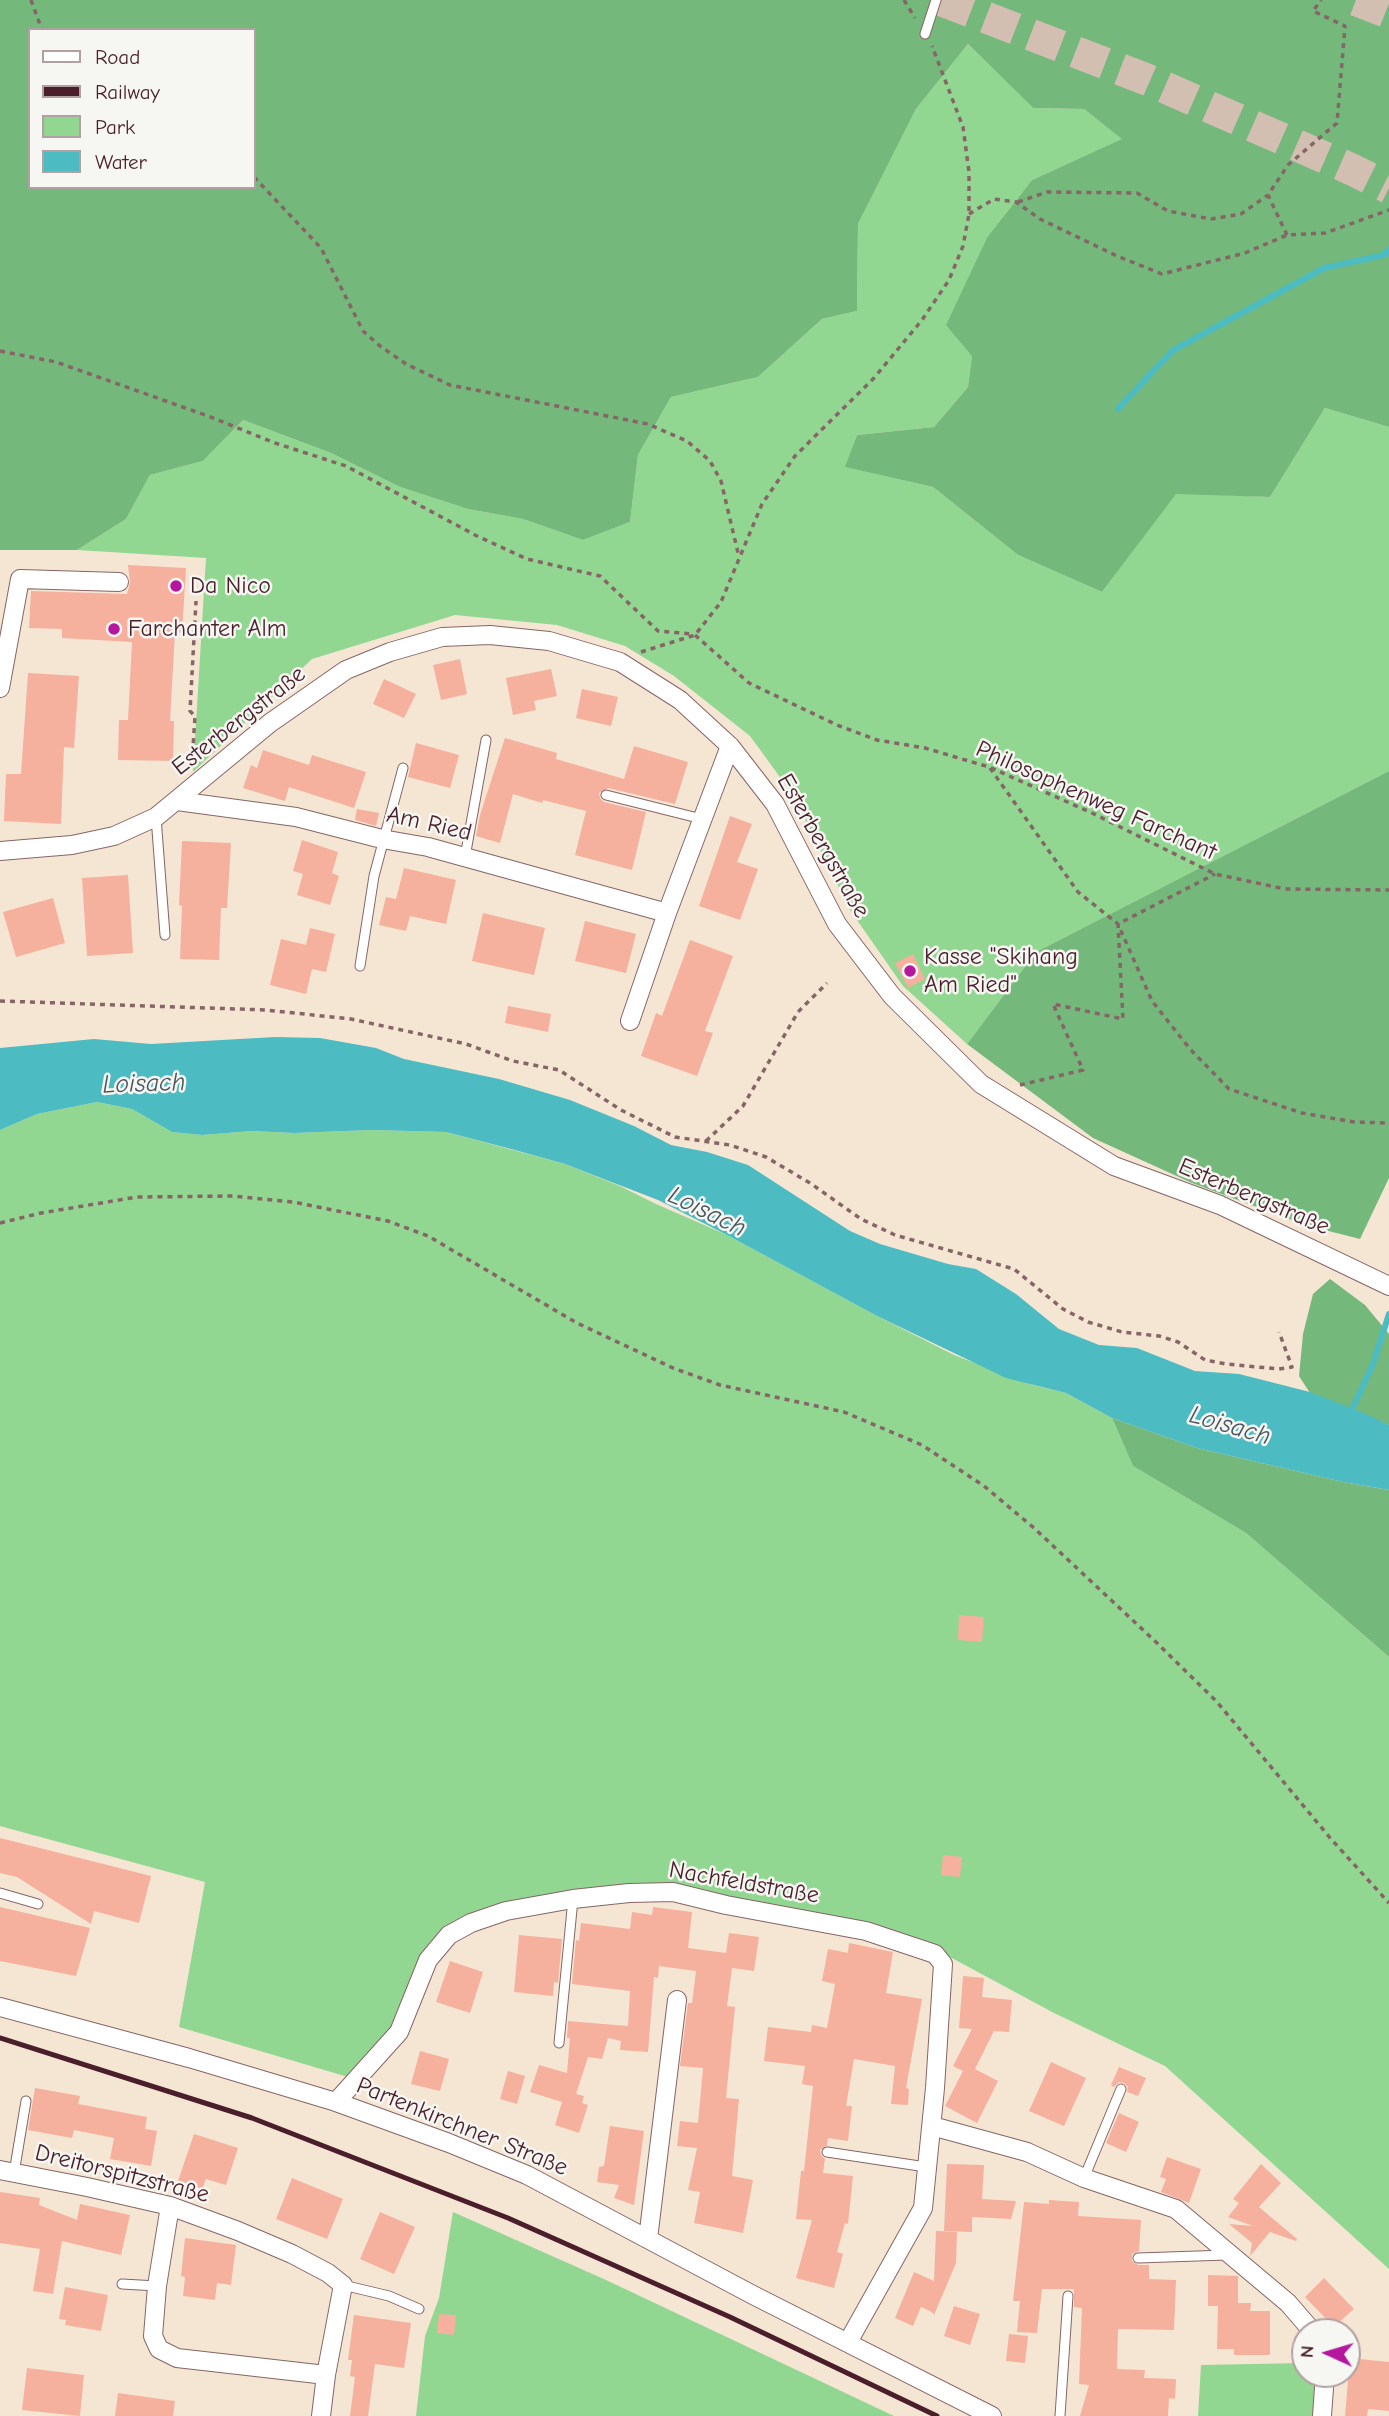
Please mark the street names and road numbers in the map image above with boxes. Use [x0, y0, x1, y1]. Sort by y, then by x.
street label: Esterbergstraße [166, 660, 312, 782]
street label: Philosophenweg Farchant [971, 735, 1221, 867]
street label: Esterbergstraße [770, 769, 876, 923]
street label: Am Ried [384, 800, 474, 848]
street label: Esterbergstraße [1174, 1152, 1334, 1242]
street label: Nachfeldstraße [667, 1856, 821, 1910]
street label: Partenkirchner Straße [352, 2071, 572, 2183]
street label: Dreitorspitzstraße [32, 2138, 212, 2210]

